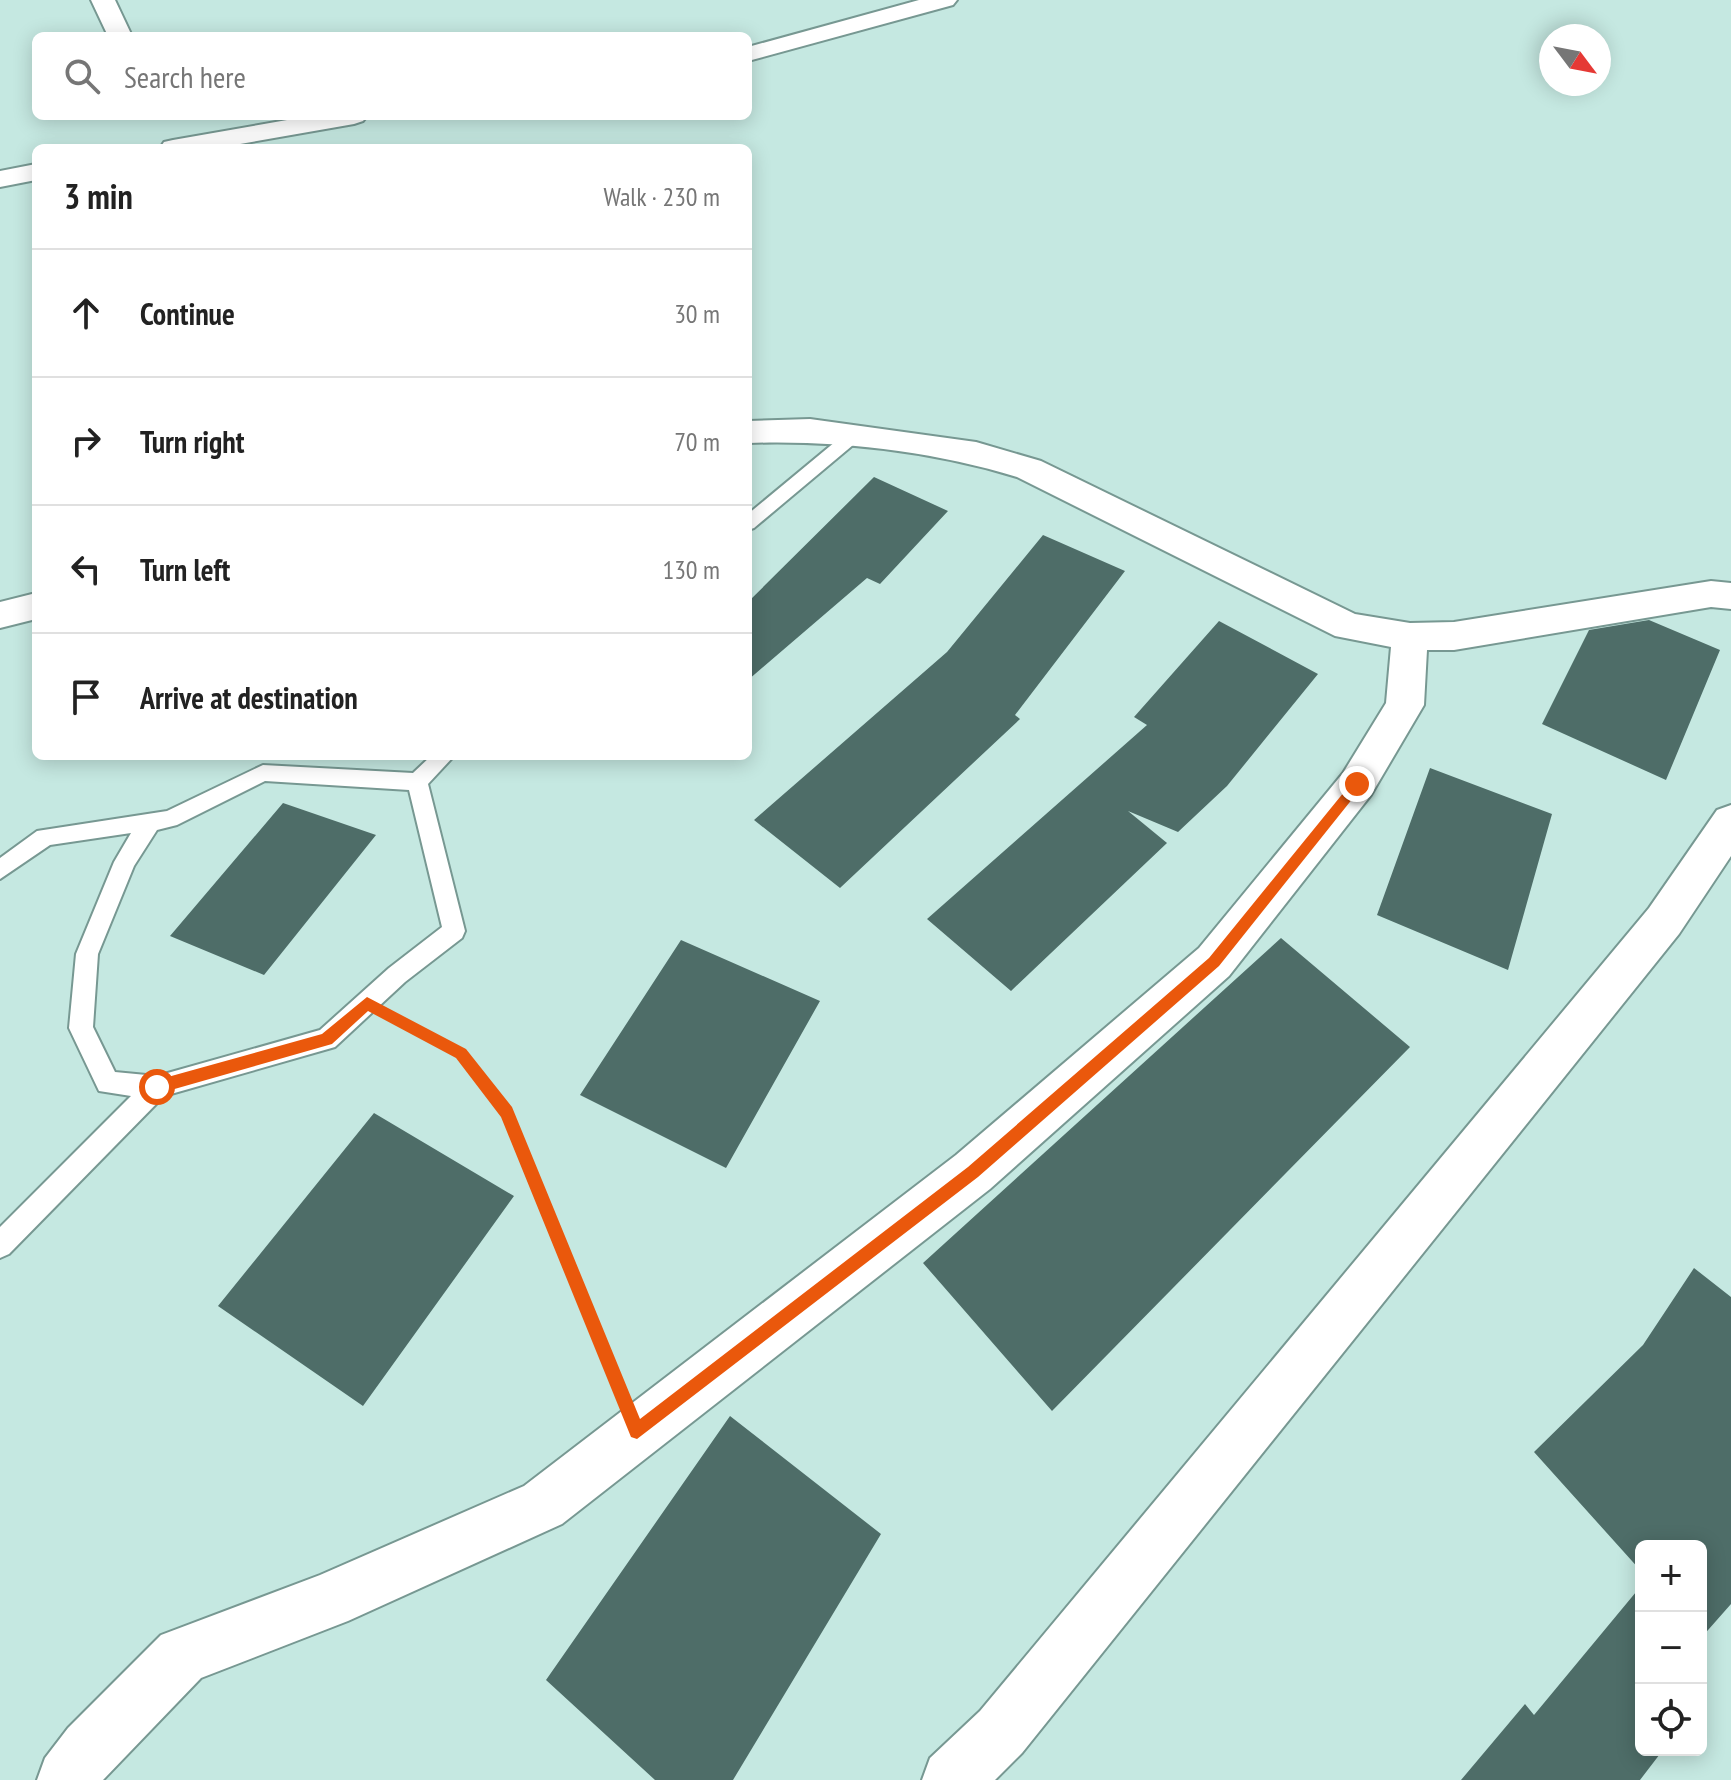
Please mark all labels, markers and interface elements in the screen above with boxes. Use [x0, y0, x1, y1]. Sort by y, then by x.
north arrow [1539, 24, 1611, 96]
search box [32, 32, 752, 120]
icon: search [60, 54, 104, 98]
text: Search here [124, 57, 246, 96]
text: 3 min [64, 174, 133, 218]
text: Walk · 230 m [603, 180, 720, 213]
icon: ahead [64, 291, 108, 335]
text: Continue [140, 294, 235, 333]
text: 30 m [674, 297, 720, 330]
icon: right [64, 419, 108, 463]
text: Turn right [140, 422, 244, 461]
text: 70 m [674, 425, 720, 458]
icon: left [64, 547, 108, 591]
text: Turn left [140, 550, 230, 589]
text: 130 m [662, 553, 720, 586]
icon: arrive [64, 675, 108, 719]
text: Arrive at destination [140, 678, 358, 717]
route end [1339, 766, 1375, 802]
route start [139, 1069, 175, 1105]
map controls [1635, 1540, 1707, 1756]
button: + [1635, 1540, 1707, 1612]
button: − [1635, 1612, 1707, 1684]
button: locate [1635, 1684, 1707, 1756]

